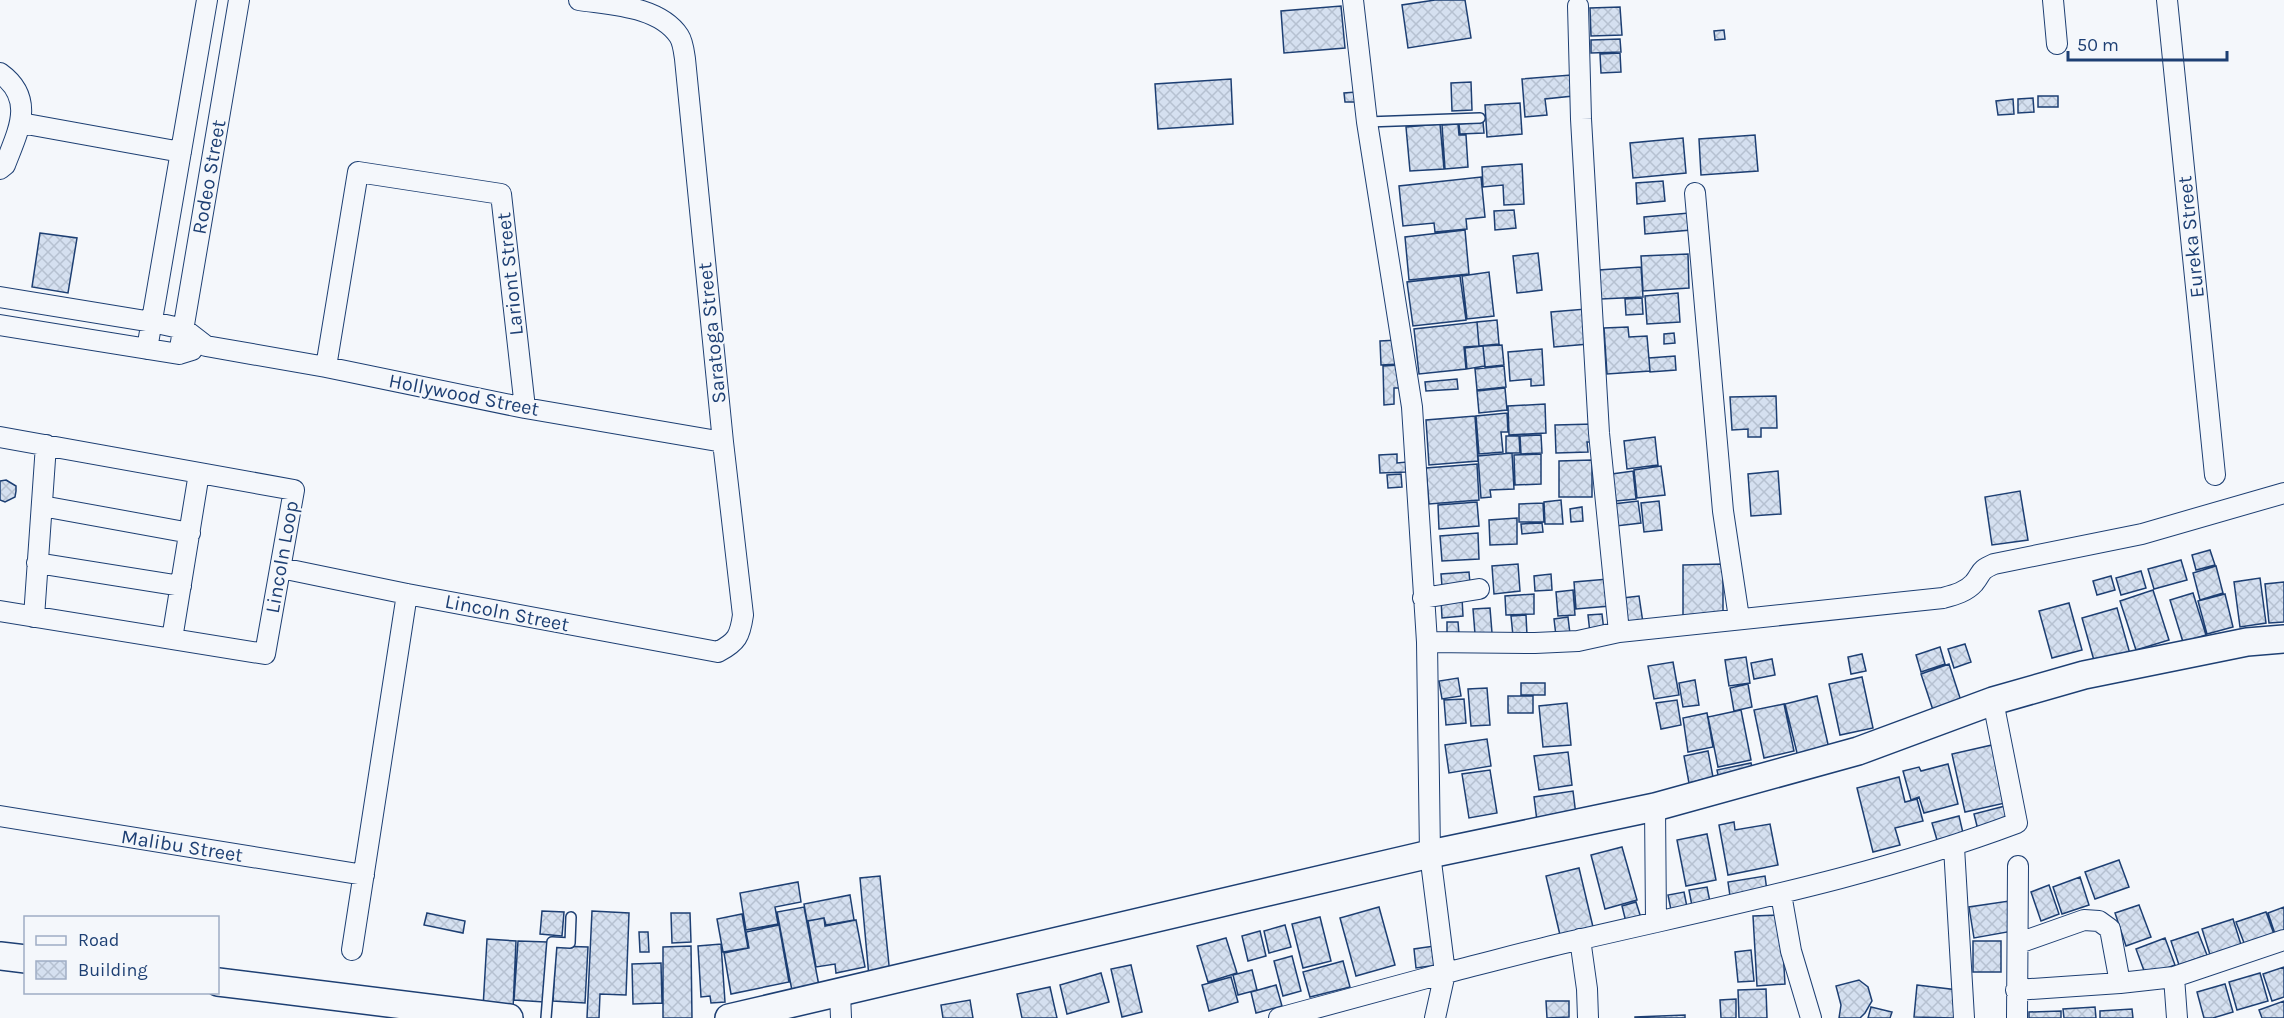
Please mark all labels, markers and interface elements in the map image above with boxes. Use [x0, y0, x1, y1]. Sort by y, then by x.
scale bar [2068, 24, 2227, 62]
text: 50 m [2077, 34, 2119, 56]
street label: Rodeo Street [188, 117, 230, 236]
street label: Eureka Street [2173, 174, 2209, 299]
street label: Lariont Street [492, 211, 528, 337]
street label: Saratoga Street [693, 261, 731, 405]
street label: Hollywood Street [387, 369, 542, 421]
street label: Lincoln Loop [261, 499, 303, 615]
street label: Lincoln Street [443, 590, 571, 636]
street label: Malibu Street [119, 825, 245, 867]
legend [24, 916, 219, 994]
text: Road [78, 929, 119, 951]
text: Building [78, 959, 148, 981]

